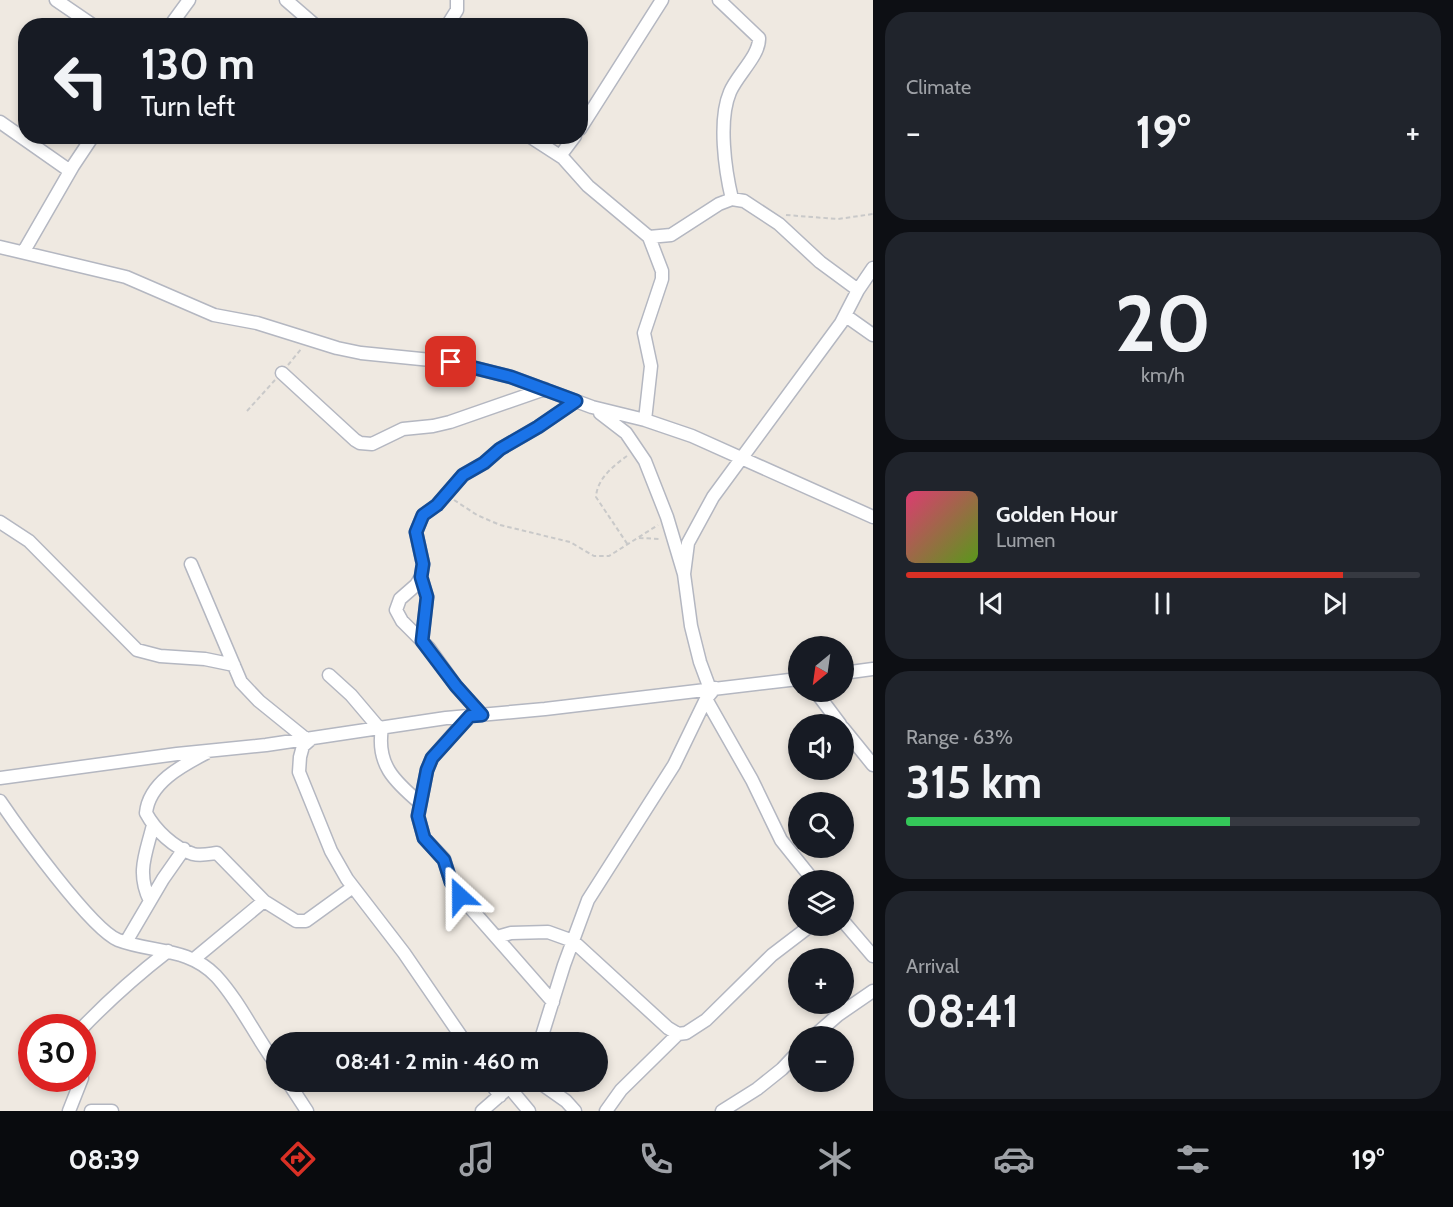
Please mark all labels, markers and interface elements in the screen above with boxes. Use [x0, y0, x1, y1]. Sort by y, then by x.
text: 130 m [141, 38, 255, 90]
icon: left [42, 42, 120, 120]
text: Climate [906, 75, 971, 99]
text: Turn left [141, 90, 235, 123]
text: 19° [1136, 105, 1190, 159]
text: − [906, 112, 921, 152]
text: + [1405, 112, 1420, 152]
text: 20 [1115, 276, 1211, 371]
pin [425, 336, 476, 387]
icon: arrive [434, 345, 467, 378]
text: km/h [1141, 363, 1185, 387]
text: Golden Hour [996, 501, 1117, 528]
text: Lumen [996, 528, 1055, 552]
icon: previous [975, 587, 1008, 620]
icon: pause [1146, 587, 1179, 620]
icon: next [1318, 587, 1351, 620]
north arrow [788, 636, 854, 702]
map controls [788, 636, 854, 1092]
button: sound [788, 714, 854, 780]
text: Range · 63% [906, 725, 1013, 749]
text: 315 km [906, 755, 1042, 809]
button: search [788, 792, 854, 858]
position arrow [428, 864, 492, 928]
button: layers [788, 870, 854, 936]
button: + [788, 948, 854, 1014]
text: Arrival [906, 954, 959, 978]
text: 08:41 [906, 984, 1019, 1038]
speed limit sign: 30 [18, 1014, 96, 1092]
button: − [788, 1026, 854, 1092]
text: 08:41 · 2 min · 460 m [335, 1048, 539, 1075]
icon: directions [277, 1138, 319, 1180]
icon: music [456, 1138, 498, 1180]
icon: phone [635, 1138, 677, 1180]
icon: climate [814, 1138, 856, 1180]
icon: car [993, 1138, 1035, 1180]
icon: filters [1172, 1138, 1214, 1180]
text: 08:39 [69, 1143, 140, 1176]
text: 19° [1351, 1143, 1384, 1176]

